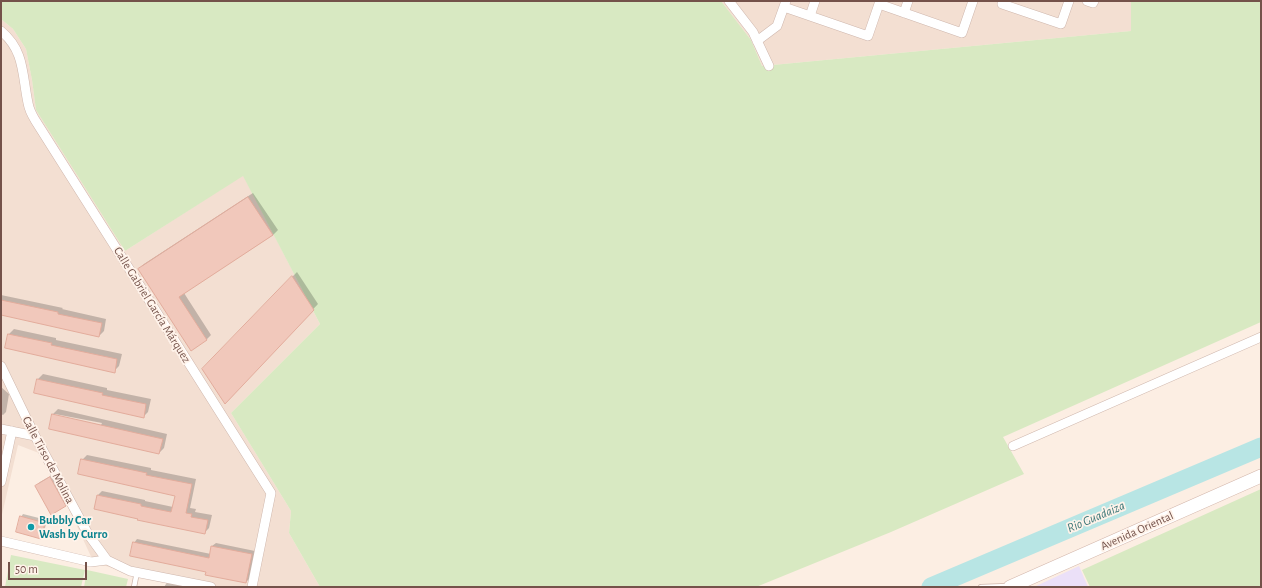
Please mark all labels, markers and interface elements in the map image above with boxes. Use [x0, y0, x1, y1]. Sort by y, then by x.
street label: Calle Gabriel García Márquez [110, 244, 194, 366]
street label: Calle Tirso de Molina [19, 414, 77, 506]
water label: Rio Guadaiza [1065, 498, 1127, 536]
street label: Avenida Oriental [1098, 508, 1176, 554]
place label: Bubbly Car Wash by Curro [39, 513, 108, 541]
marker: Bubbly Car Wash by Curro [26, 522, 36, 532]
scale bar [10, 554, 89, 580]
text: 50 m [15, 563, 38, 575]

